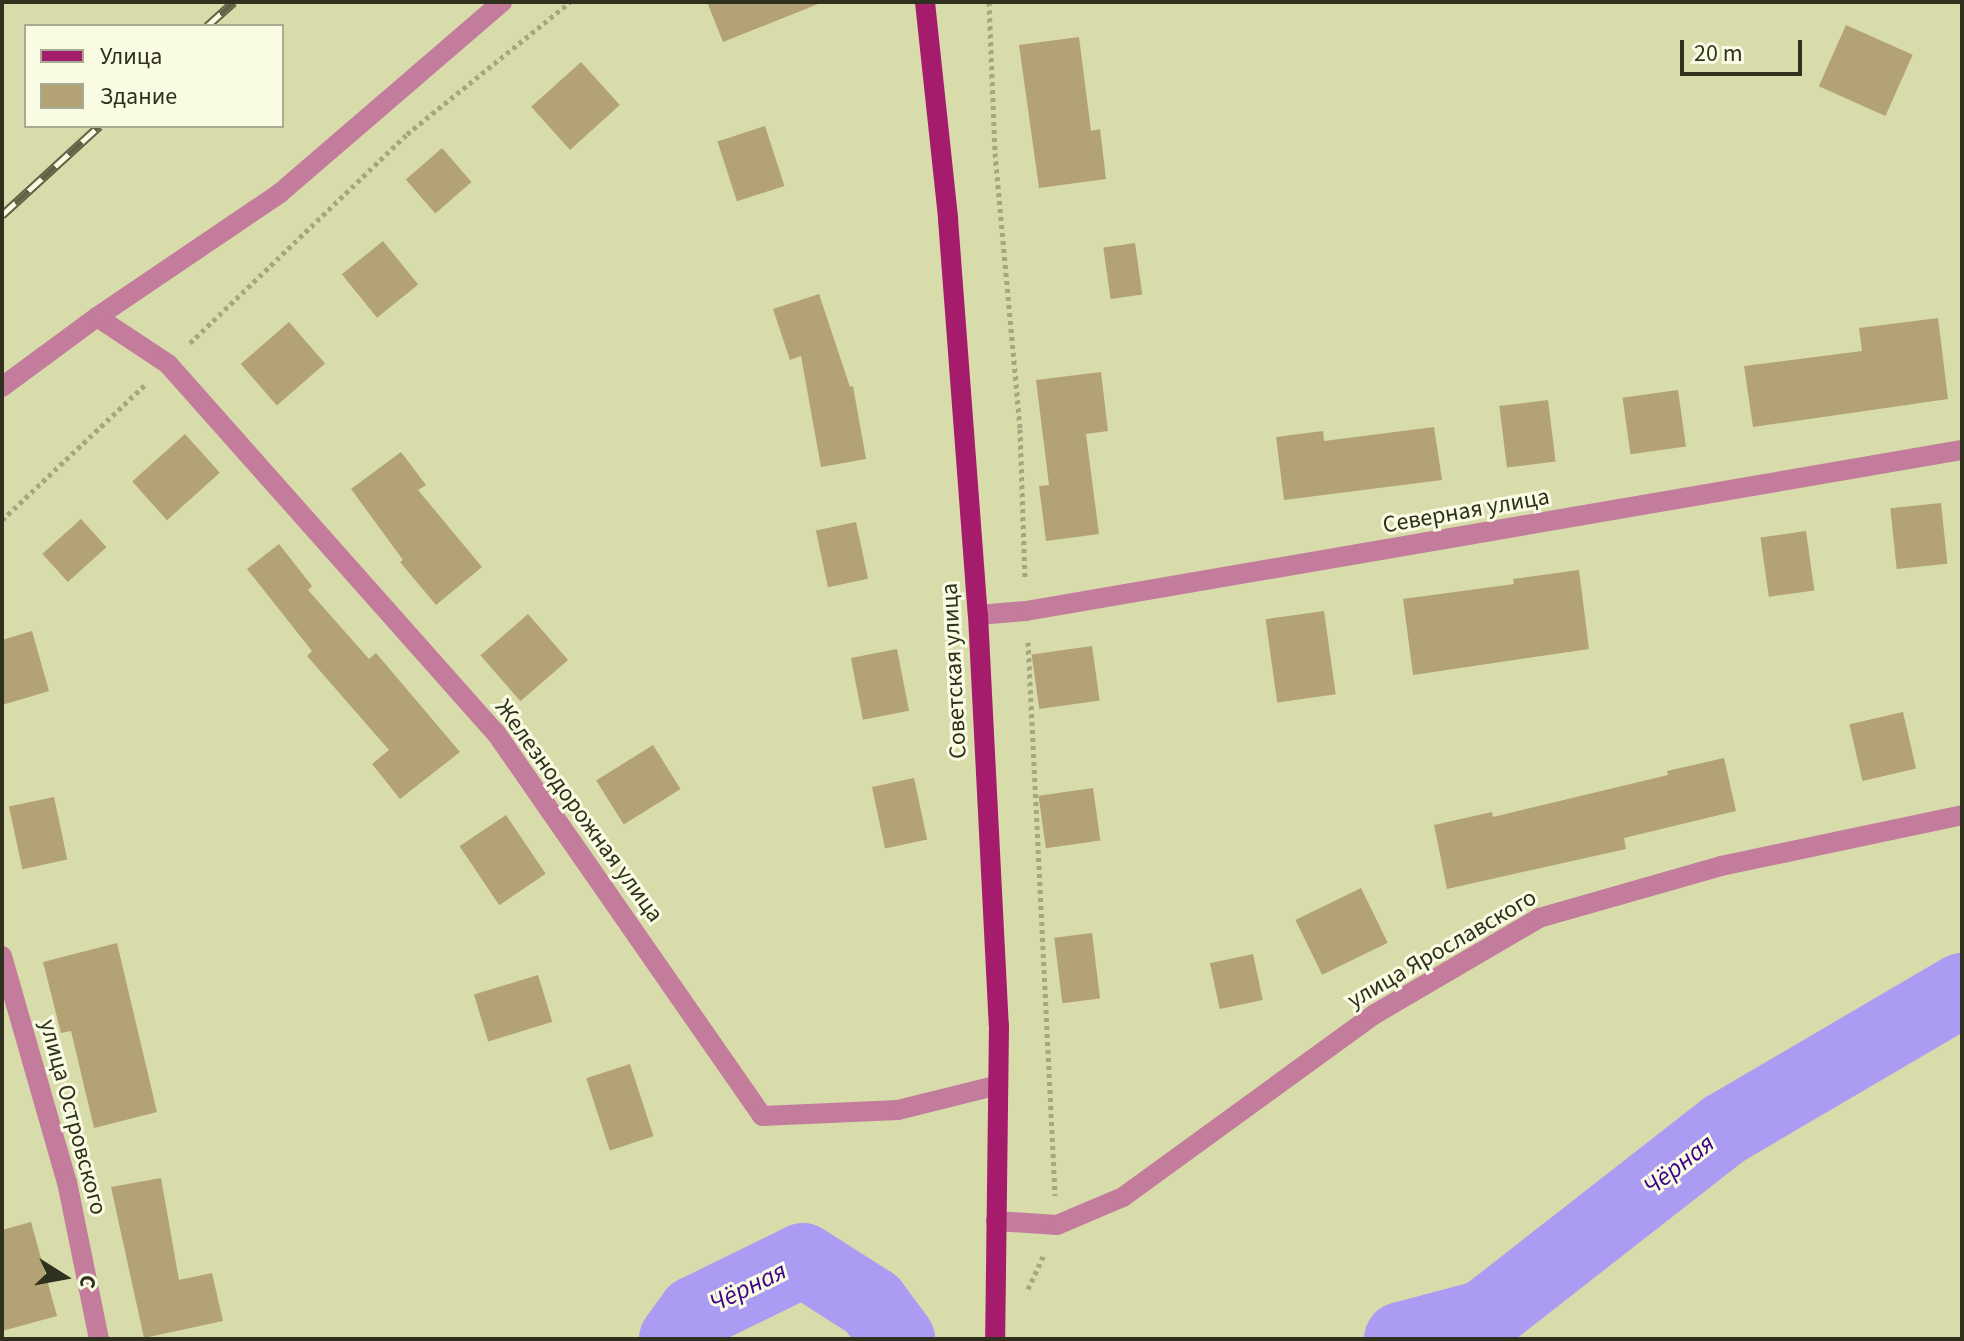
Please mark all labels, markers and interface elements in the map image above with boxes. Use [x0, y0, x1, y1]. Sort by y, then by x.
legend [24, 24, 284, 128]
scale bar [1684, 24, 1806, 74]
text: 20 m [1694, 36, 1743, 71]
text: Улица [100, 39, 162, 74]
text: Здание [100, 79, 177, 114]
street label: Северная улица [1380, 482, 1552, 540]
street label: Советская улица [935, 582, 973, 760]
street label: Железнодорожная улица [489, 694, 669, 928]
street label: улица Ярославского [1342, 883, 1542, 1015]
street label: улица Островского [33, 1016, 113, 1218]
water label: Чёрная [1637, 1128, 1721, 1202]
north arrow [24, 1237, 104, 1317]
water label: Чёрная [704, 1255, 792, 1319]
text: С [71, 1272, 104, 1291]

